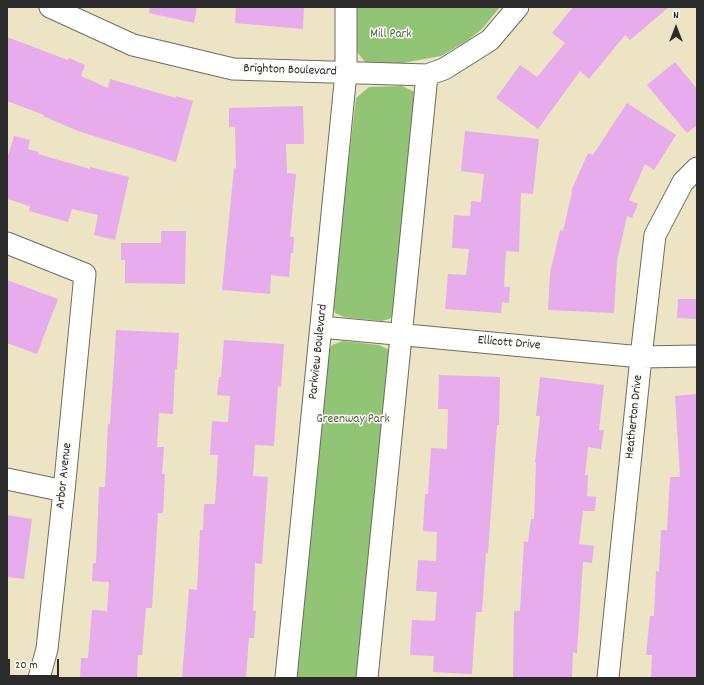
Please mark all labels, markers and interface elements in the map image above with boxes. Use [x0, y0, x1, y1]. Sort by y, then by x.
north arrow [656, 8, 696, 48]
text: N [673, 8, 679, 24]
park label: Mill Park [370, 27, 412, 43]
street label: Brighton Boulevard [243, 62, 337, 80]
street label: Parkview Boulevard [306, 304, 332, 400]
street label: Ellicott Drive [477, 333, 541, 355]
street label: Heatherton Drive [623, 374, 647, 460]
park label: Greenway Park [316, 412, 390, 428]
street label: Arbor Avenue [54, 442, 76, 510]
scale bar [10, 651, 61, 677]
text: 20 m [15, 657, 38, 674]

